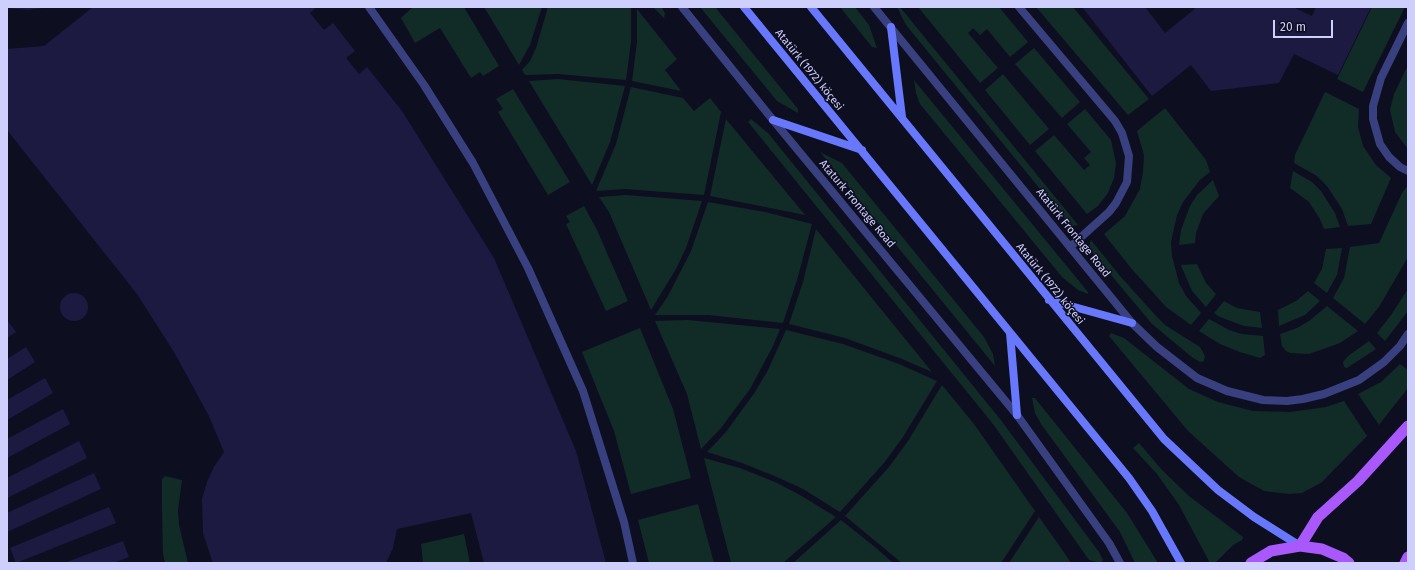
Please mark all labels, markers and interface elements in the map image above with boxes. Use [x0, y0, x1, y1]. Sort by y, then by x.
scale bar [1275, 12, 1335, 38]
text: 20 m [1280, 20, 1306, 34]
street label: Atatürk (1972) köçesi [772, 27, 846, 113]
street label: Ataturk Frontage Road [816, 157, 898, 251]
street label: Atatürk Frontage Road [1033, 186, 1113, 280]
street label: Atatürk (1972) köçesi [1013, 241, 1087, 327]

